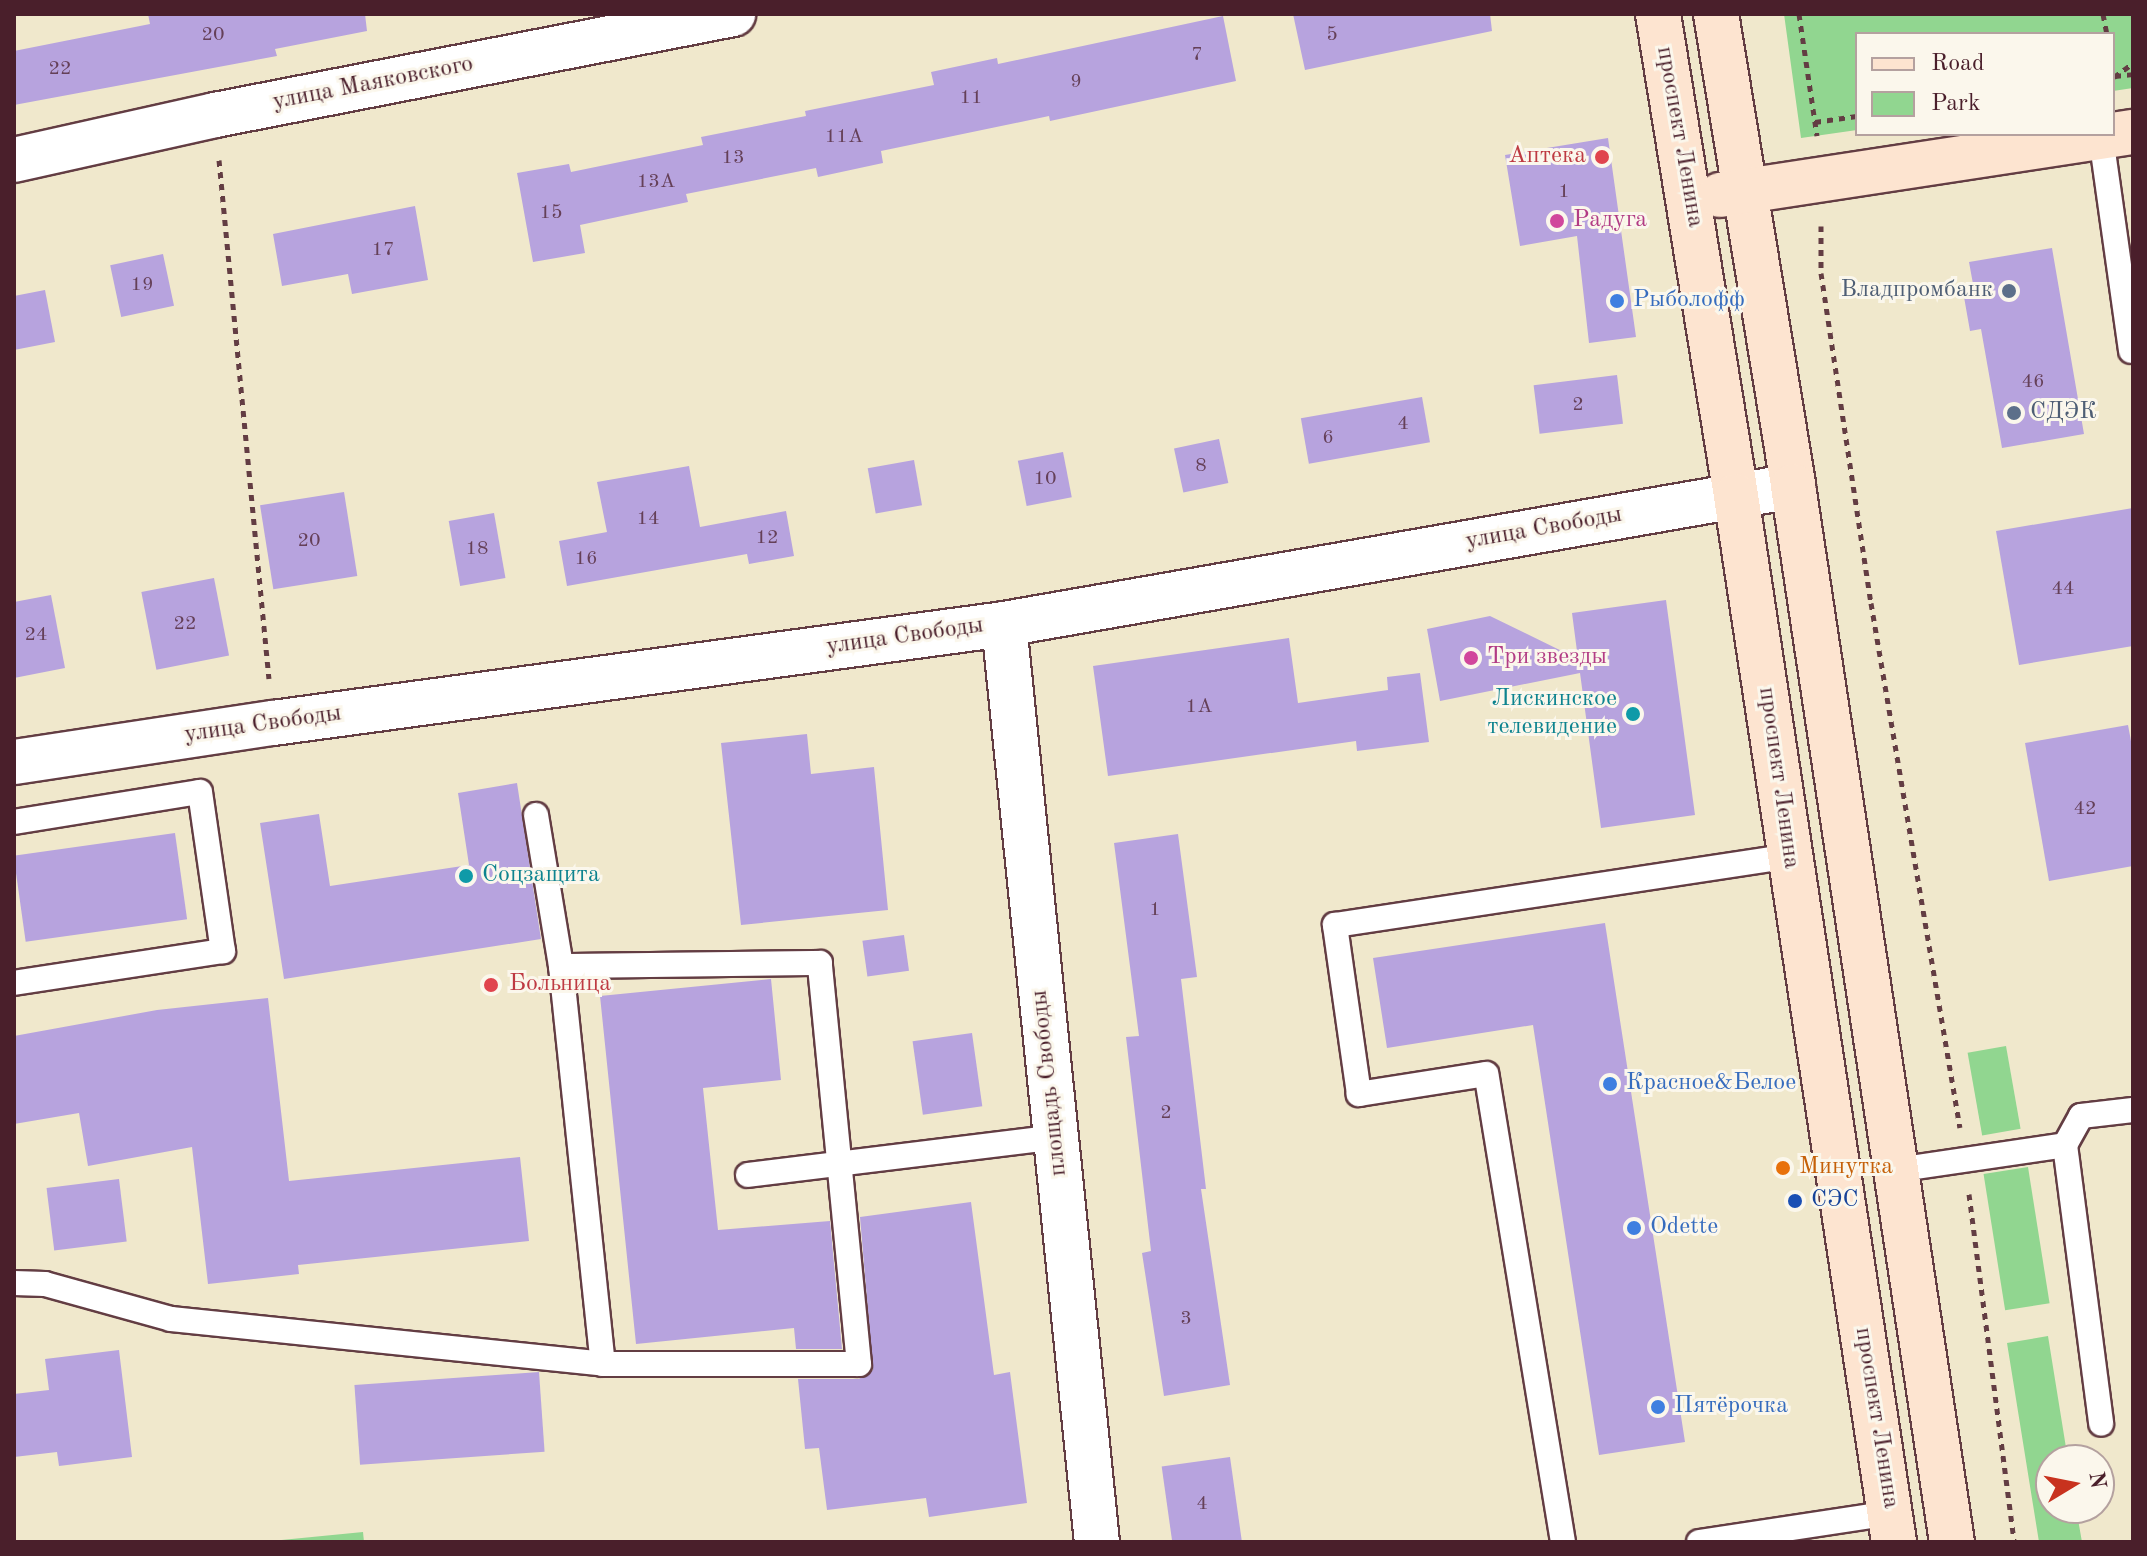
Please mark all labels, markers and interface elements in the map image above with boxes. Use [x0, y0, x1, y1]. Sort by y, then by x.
house number: 20 [201, 23, 225, 47]
house number: 5 [1326, 23, 1338, 47]
legend [1855, 32, 2115, 136]
house number: 7 [1191, 43, 1203, 67]
street label: проспект Ленина [1649, 44, 1709, 230]
street label: улица Маяковского [270, 50, 476, 118]
text: Road [1931, 52, 1984, 76]
house number: 22 [48, 57, 72, 81]
house number: 9 [1070, 70, 1082, 94]
house number: 11 [959, 86, 983, 110]
text: Park [1931, 92, 1980, 116]
house number: 11А [825, 125, 863, 149]
place label: Аптека [1508, 143, 1586, 171]
house number: 13 [721, 146, 745, 170]
marker: Аптека [1593, 148, 1611, 166]
house number: 13А [637, 170, 675, 194]
house number: 1 [1558, 180, 1570, 204]
house number: 15 [539, 201, 563, 225]
place label: Радуга [1573, 207, 1647, 235]
marker: Радуга [1548, 212, 1566, 230]
house number: 17 [371, 238, 395, 262]
house number: 19 [130, 273, 154, 297]
place label: Владпромбанк [1840, 277, 1993, 305]
marker: Владпромбанк [2000, 282, 2018, 300]
place label: Рыболофф [1633, 287, 1745, 315]
marker: Рыболофф [1608, 292, 1626, 310]
house number: 46 [2021, 370, 2045, 394]
house number: 2 [1572, 393, 1584, 417]
place label: СДЭК [2030, 399, 2097, 427]
marker: СДЭК [2005, 404, 2023, 422]
house number: 4 [1397, 412, 1409, 436]
house number: 6 [1322, 426, 1334, 450]
house number: 8 [1195, 454, 1207, 478]
house number: 10 [1033, 467, 1057, 491]
street label: улица Свободы [1464, 501, 1624, 557]
house number: 14 [636, 507, 660, 531]
house number: 12 [755, 526, 779, 550]
house number: 20 [297, 529, 321, 553]
house number: 18 [465, 537, 489, 561]
house number: 16 [574, 547, 598, 571]
house number: 44 [2051, 577, 2075, 601]
house number: 22 [173, 612, 197, 636]
street label: улица Свободы [825, 612, 985, 662]
house number: 24 [24, 623, 48, 647]
place label: Три звезды [1487, 644, 1607, 672]
marker: Три звезды [1462, 649, 1480, 667]
street label: проспект Ленина [1751, 685, 1805, 871]
place label: Лискинское телевидение [1487, 686, 1617, 742]
house number: 1А [1186, 695, 1212, 719]
street label: улица Свободы [183, 700, 343, 750]
marker: Лискинское телевидение [1624, 705, 1642, 723]
house number: 42 [2073, 797, 2097, 821]
place label: Соцзащита [482, 862, 600, 890]
marker: Соцзащита [457, 867, 475, 885]
house number: 1 [1149, 898, 1161, 922]
place label: Больница [509, 971, 611, 999]
marker: Больница [480, 974, 502, 996]
street label: площадь Свободы [1026, 988, 1074, 1178]
place label: Красное&Белое [1626, 1070, 1796, 1098]
marker: Красное&Белое [1601, 1075, 1619, 1093]
house number: 2 [1160, 1101, 1172, 1125]
place label: Минутка [1799, 1154, 1893, 1182]
marker: Минутка [1774, 1159, 1792, 1177]
place label: СЭС [1811, 1187, 1859, 1215]
marker: СЭС [1786, 1192, 1804, 1210]
place label: Odette [1650, 1214, 1718, 1242]
marker: Odette [1625, 1219, 1643, 1237]
house number: 3 [1180, 1307, 1192, 1331]
street label: проспект Ленина [1847, 1325, 1905, 1511]
place label: Пятёрочка [1674, 1393, 1788, 1421]
marker: Пятёрочка [1649, 1398, 1667, 1416]
north arrow [2035, 1444, 2115, 1524]
text: N [2084, 1470, 2109, 1490]
house number: 4 [1196, 1492, 1208, 1516]

